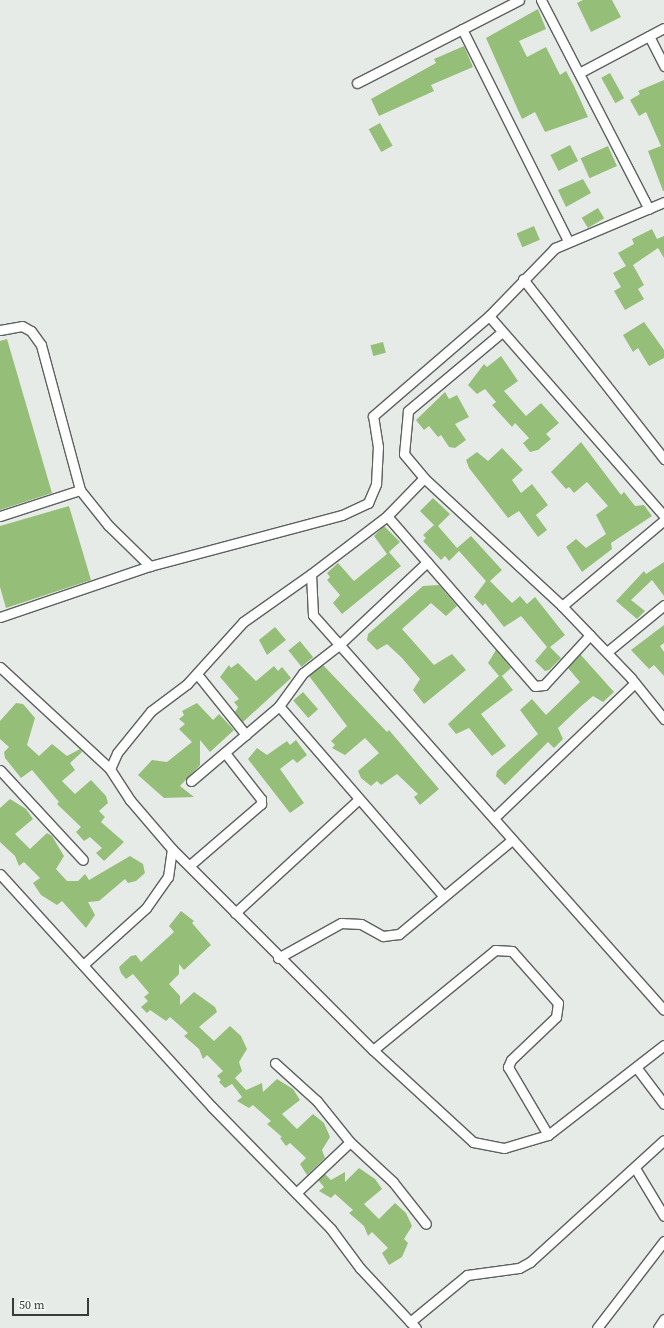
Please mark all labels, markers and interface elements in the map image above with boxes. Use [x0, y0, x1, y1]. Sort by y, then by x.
scale bar [14, 1290, 91, 1316]
text: 50 m [19, 1297, 45, 1313]

